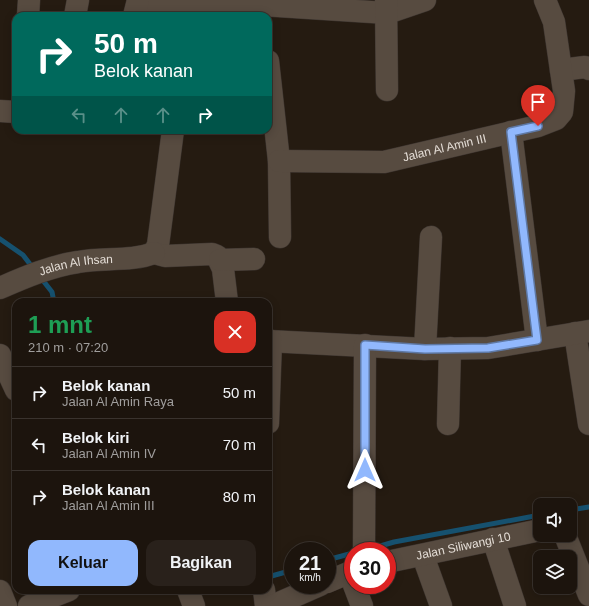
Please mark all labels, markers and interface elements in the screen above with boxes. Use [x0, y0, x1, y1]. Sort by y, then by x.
icon: right [28, 28, 80, 80]
text: 50 m [94, 28, 158, 59]
text: Belok kanan [94, 61, 193, 81]
pin [521, 85, 555, 126]
icon: arrive [527, 91, 549, 113]
icon: left [68, 104, 90, 126]
icon: ahead [110, 104, 132, 126]
icon: ahead [152, 104, 174, 126]
icon: right [194, 104, 216, 126]
street label: Jalan Al Amin III [401, 131, 488, 164]
street label: Jalan Al Ihsan [37, 252, 113, 279]
text: 1 mnt [28, 311, 92, 338]
button: close [214, 311, 256, 353]
text: 210 m · 07:20 [28, 340, 108, 355]
text: Belok kanan [62, 377, 150, 394]
icon: right [28, 382, 50, 404]
text: 50 m [223, 384, 256, 401]
text: Jalan Al Amin Raya [62, 394, 174, 409]
text: Belok kiri [62, 429, 130, 446]
icon: left [28, 434, 50, 456]
text: 70 m [223, 436, 256, 453]
text: Jalan Al Amin IV [62, 446, 156, 461]
position arrow [344, 449, 386, 491]
text: Belok kanan [62, 481, 150, 498]
icon: right [28, 486, 50, 508]
text: 80 m [223, 488, 256, 505]
text: Jalan Al Amin III [62, 498, 155, 513]
map controls [533, 498, 577, 594]
button: sound [533, 498, 577, 542]
street label: Jalan Siliwangi 10 [415, 529, 512, 563]
button: Keluar [28, 540, 138, 586]
button: Bagikan [146, 540, 256, 586]
speed limit sign: 30 [344, 542, 396, 594]
button: layers [533, 550, 577, 594]
text: 21 [299, 552, 321, 574]
text: km/h [299, 572, 321, 583]

